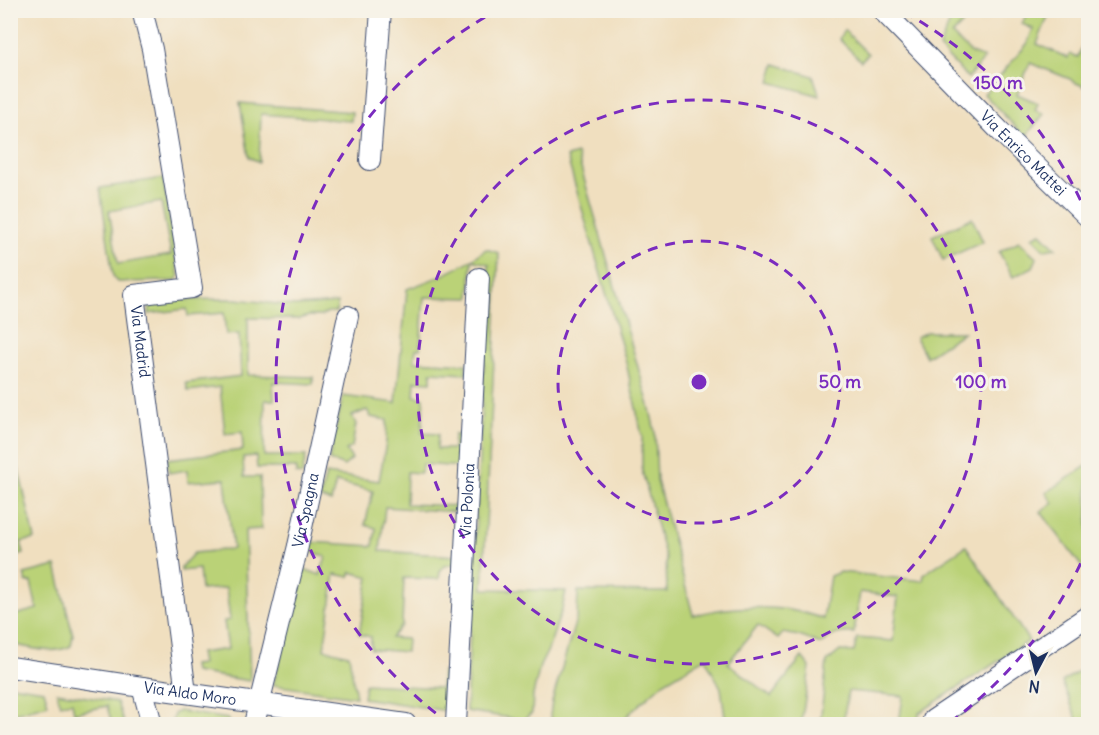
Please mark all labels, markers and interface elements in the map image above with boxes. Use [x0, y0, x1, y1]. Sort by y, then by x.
text: 150 m [973, 71, 1023, 94]
street label: Via Enrico Mattei [976, 106, 1070, 199]
street label: Via Madrid [126, 304, 155, 379]
text: 50 m [819, 370, 861, 393]
text: 100 m [956, 370, 1007, 393]
centre of rings [689, 372, 709, 392]
street label: Via Polonia [456, 462, 478, 538]
street label: Via Spagna [288, 471, 323, 549]
north arrow [1006, 642, 1066, 702]
text: N [1027, 676, 1041, 697]
street label: Via Aldo Moro [142, 677, 238, 709]

